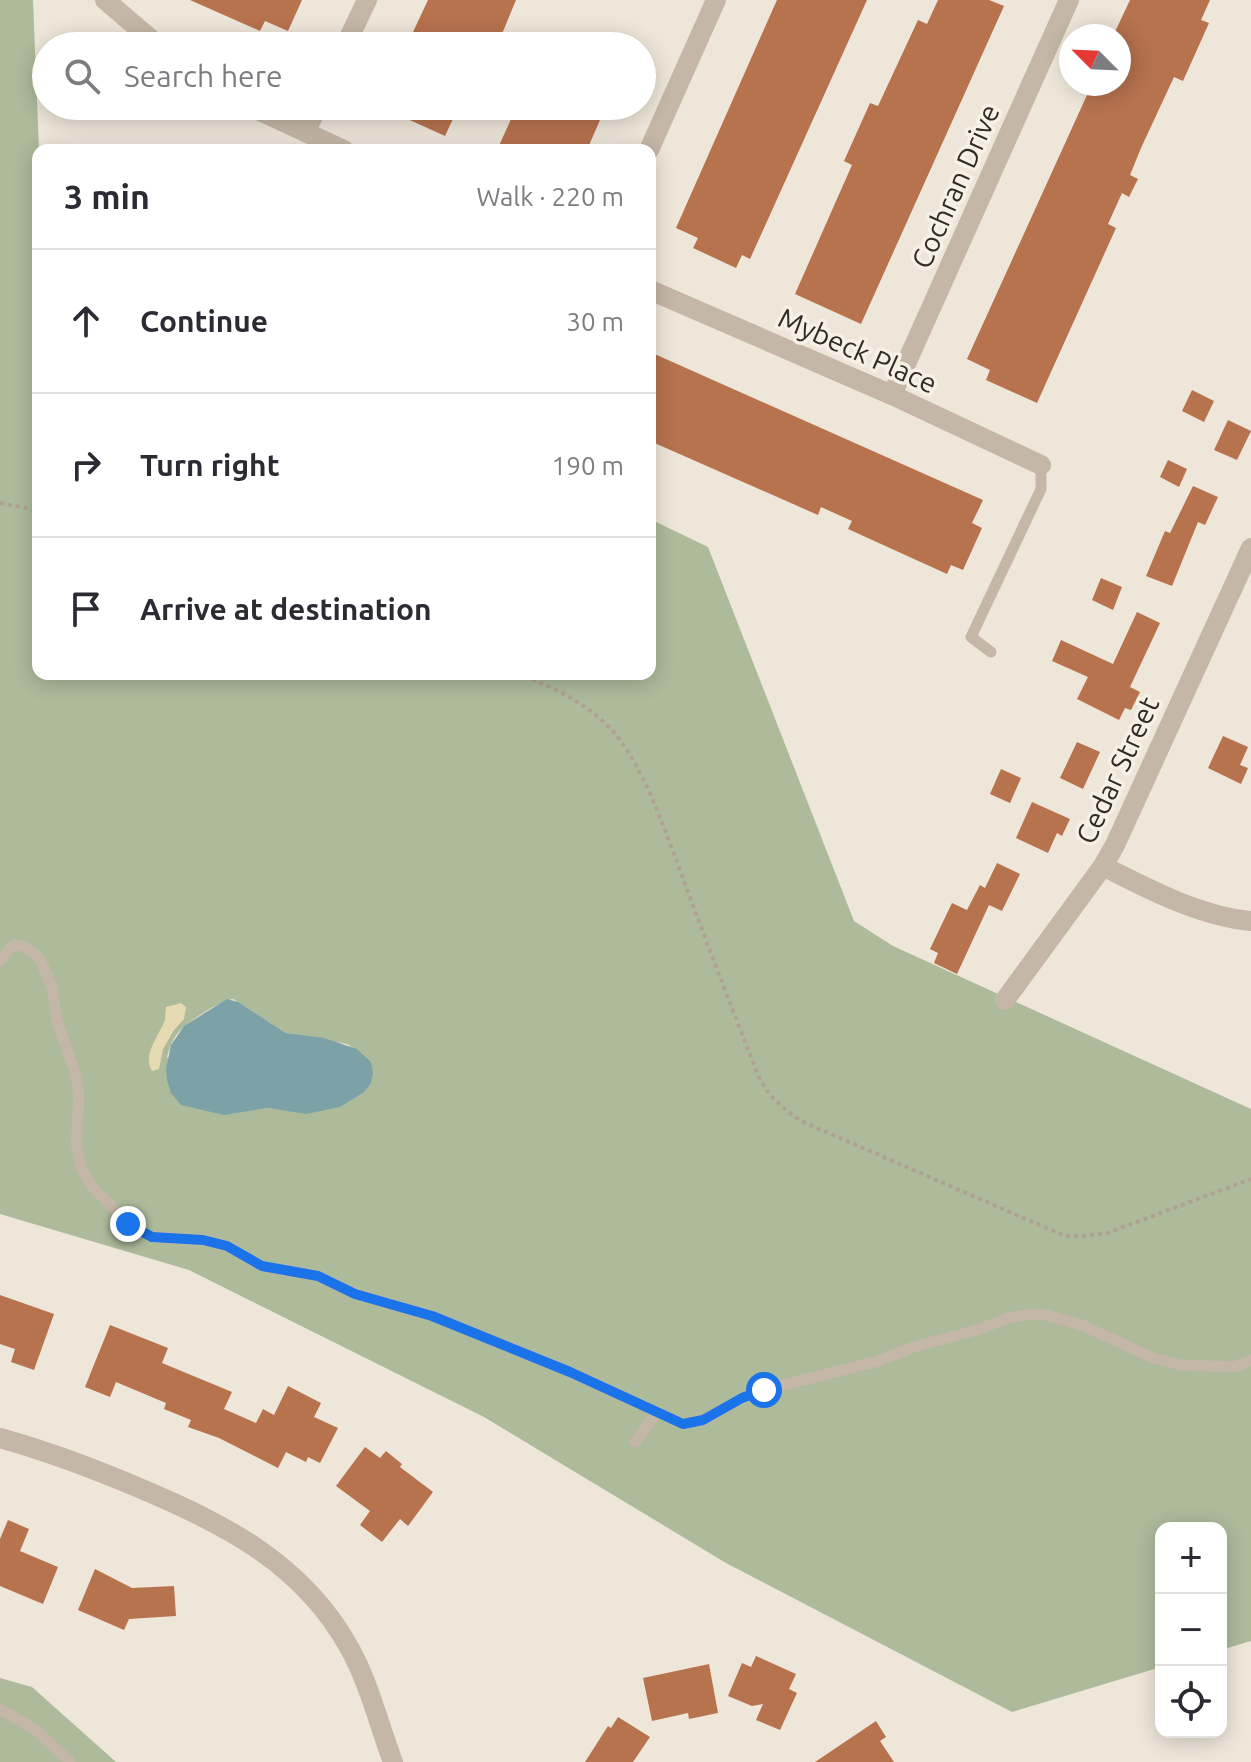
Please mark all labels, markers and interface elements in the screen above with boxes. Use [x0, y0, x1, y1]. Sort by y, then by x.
north arrow [1059, 24, 1131, 96]
search box [32, 32, 656, 120]
icon: search [60, 54, 104, 98]
text: Search here [124, 59, 283, 93]
street label: Cochran Drive [905, 99, 1005, 273]
text: 3 min [64, 177, 150, 215]
text: Walk · 220 m [476, 182, 624, 211]
icon: ahead [64, 299, 108, 343]
street label: Mybeck Place [774, 301, 942, 399]
text: Continue [140, 304, 268, 338]
text: 30 m [566, 307, 624, 336]
icon: right [64, 443, 108, 487]
text: Turn right [140, 448, 280, 482]
text: 190 m [552, 451, 624, 480]
icon: arrive [64, 587, 108, 631]
text: Arrive at destination [140, 592, 432, 626]
street label: Cedar Street [1069, 692, 1165, 848]
route end [110, 1206, 146, 1242]
route start [746, 1372, 782, 1408]
map controls [1155, 1522, 1227, 1738]
button: + [1155, 1522, 1227, 1594]
button: − [1155, 1594, 1227, 1666]
button: locate [1155, 1666, 1227, 1738]

